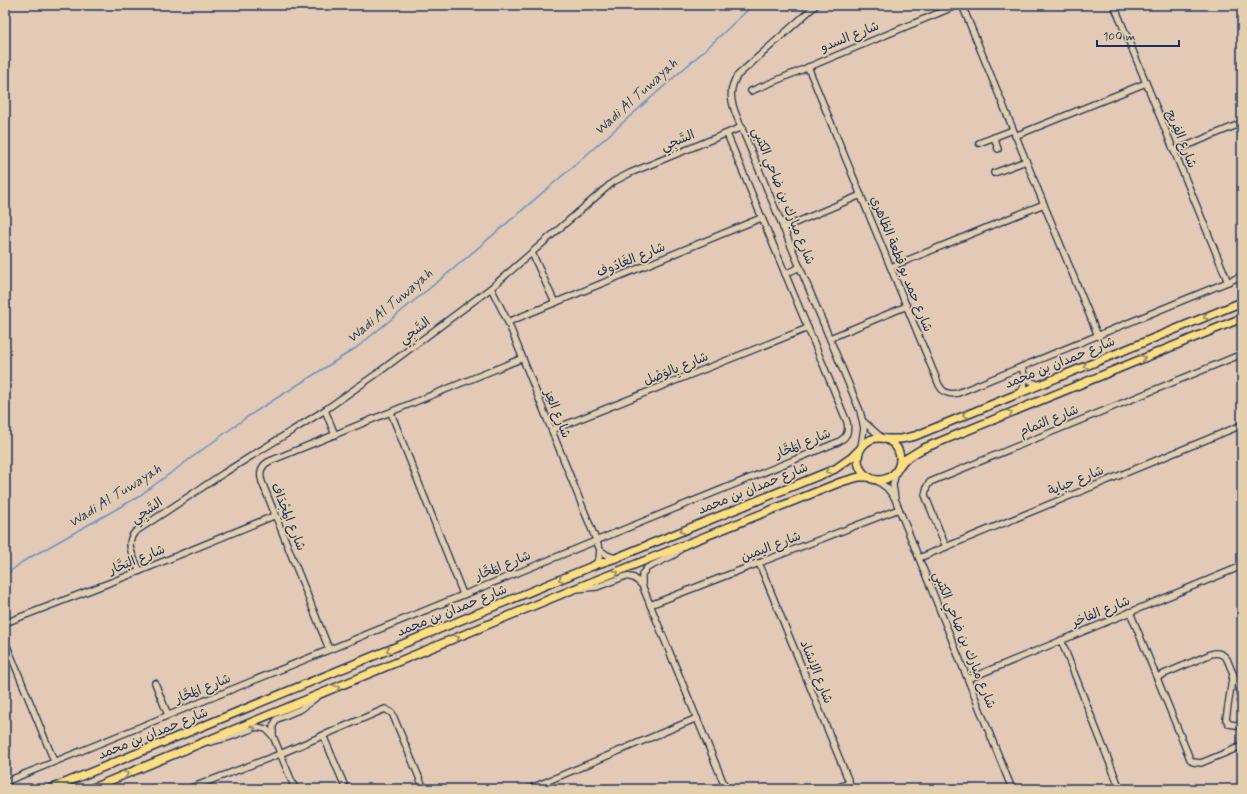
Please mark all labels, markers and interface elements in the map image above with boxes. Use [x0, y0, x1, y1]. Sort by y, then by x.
street label: شارع السدو [817, 18, 882, 57]
scale bar [1097, 22, 1179, 48]
text: 100 m [1103, 29, 1135, 45]
water label: Wadi Al Tuwayah [590, 55, 682, 139]
street label: شارع الفِريج [1162, 107, 1200, 171]
street label: شارع مبارك بن ضاحي الكتبي [746, 125, 818, 268]
street label: السَّجِي [659, 127, 698, 157]
street label: شارع حمد بو قطعة الظاهري [866, 193, 936, 335]
street label: شارع الغَادُوف [594, 238, 668, 282]
water label: Wadi Al Tuwayah [343, 265, 437, 347]
one-way arrow [1202, 312, 1209, 320]
street label: السَّجِي [396, 314, 435, 350]
street label: شارع حمدان بن محمد [1002, 333, 1118, 393]
street label: شارع بِالوَصْل [641, 348, 712, 391]
one-way arrow [1140, 355, 1147, 363]
one-way arrow [1082, 361, 1090, 369]
street label: شارع العِز [539, 386, 574, 441]
street label: شارع الثمام [1017, 401, 1082, 442]
one-way arrow [1006, 410, 1013, 418]
one-way arrow [962, 411, 969, 419]
street label: شارع المَحَّار [772, 425, 833, 463]
street label: شارع حمدان بن محمد [695, 459, 811, 519]
water label: Wadi Al Tuwayah [65, 460, 165, 532]
street label: شارع حباية [1046, 462, 1106, 500]
one-way arrow [825, 467, 832, 475]
street label: شارع المِجْدَاف [267, 481, 309, 553]
street label: السَّجِي [128, 494, 167, 530]
one-way arrow [678, 526, 686, 534]
street label: شارع اليمين [739, 528, 803, 566]
street label: شارع البَحَّار [105, 541, 168, 579]
street label: شارع المَحَّار [472, 547, 533, 585]
one-way arrow [612, 569, 619, 577]
street label: شارع مبارك بن ضاحي الكتبي [927, 569, 999, 712]
one-way arrow [558, 575, 565, 583]
street label: شارع حمدان بن محمد [394, 581, 510, 641]
street label: شارع الفاخر [1068, 593, 1133, 632]
one-way arrow [452, 635, 460, 643]
street label: شارع الإنشاد [796, 638, 836, 706]
one-way arrow [386, 645, 393, 653]
street label: شارع المَحَّار [172, 670, 233, 708]
one-way arrow [333, 684, 340, 692]
street label: شارع حمدان بن محمد [95, 704, 211, 764]
one-way arrow [250, 726, 256, 734]
one-way arrow [122, 771, 129, 779]

